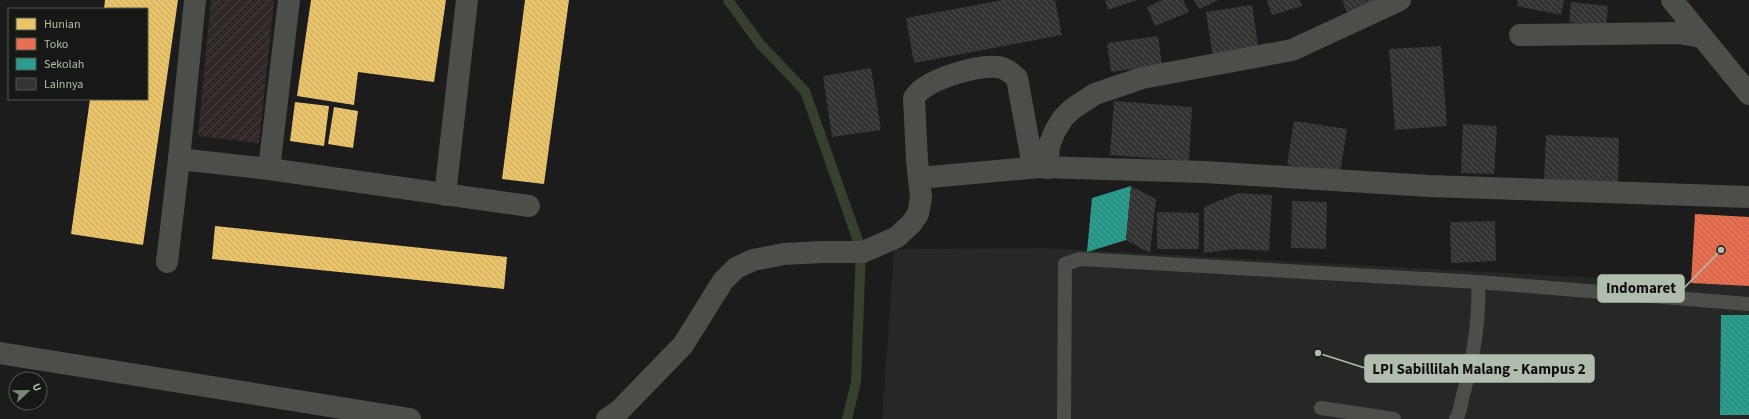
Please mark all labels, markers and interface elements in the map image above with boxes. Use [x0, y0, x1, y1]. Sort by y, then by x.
legend [8, 8, 148, 100]
text: Hunian [44, 16, 80, 33]
text: Toko [44, 36, 68, 53]
text: Sekolah [44, 56, 84, 73]
text: Lainnya [44, 76, 83, 93]
callout: Indomaret [1598, 275, 1684, 302]
text: Indomaret [1606, 278, 1676, 299]
callout: LPI Sabillilah Malang - Kampus 2 [1365, 355, 1594, 382]
text: LPI Sabillilah Malang - Kampus 2 [1372, 359, 1586, 380]
north arrow [8, 371, 48, 411]
text: U [28, 381, 45, 394]

